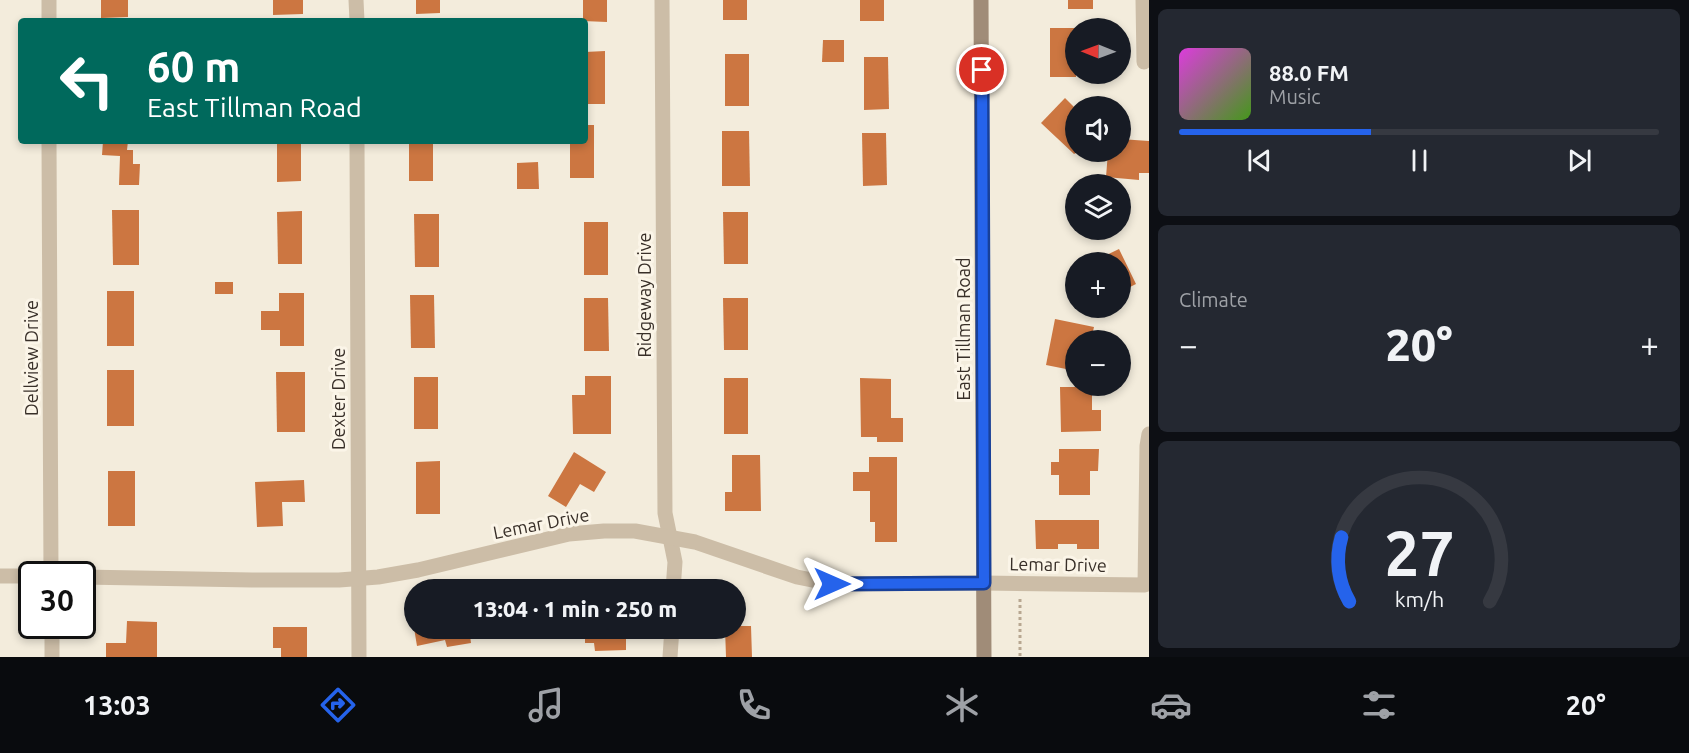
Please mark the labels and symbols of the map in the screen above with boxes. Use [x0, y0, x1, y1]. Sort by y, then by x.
north arrow [1065, 18, 1131, 84]
pin [956, 44, 1007, 95]
street label: Ridgeway Drive [634, 233, 654, 357]
street label: East Tillman Road [953, 257, 973, 401]
street label: Dellview Drive [21, 300, 41, 416]
street label: Dexter Drive [328, 348, 348, 450]
street label: Lemar Drive [491, 504, 591, 542]
position arrow [800, 552, 864, 616]
street label: Lemar Drive [1009, 553, 1107, 575]
speed limit sign: 30 [18, 561, 96, 639]

